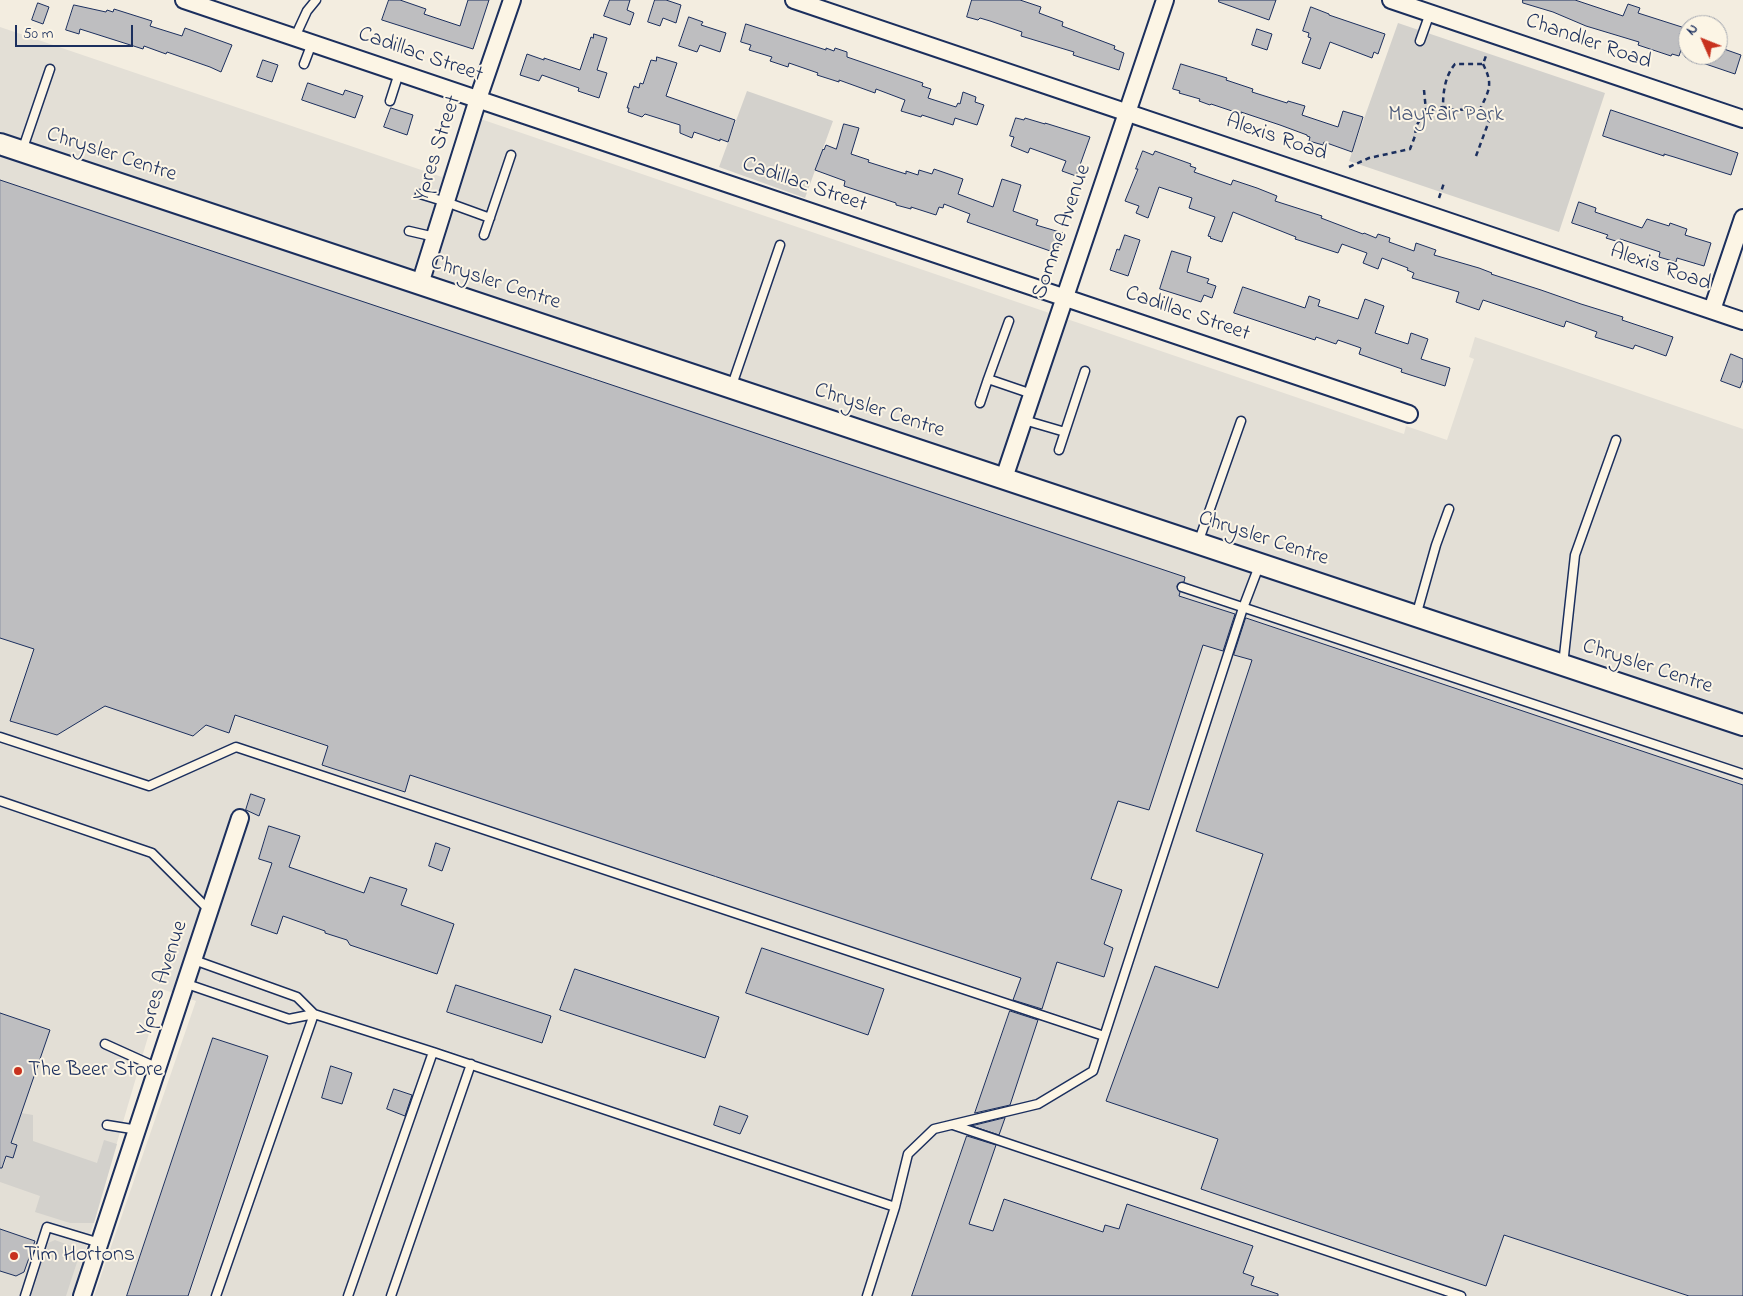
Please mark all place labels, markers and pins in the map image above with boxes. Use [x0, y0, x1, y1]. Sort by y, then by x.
place label: The Beer Store [28, 1058, 163, 1084]
marker: The Beer Store [12, 1065, 24, 1077]
place label: Tim Hortons [24, 1243, 135, 1269]
marker: Tim Hortons [8, 1250, 20, 1262]

